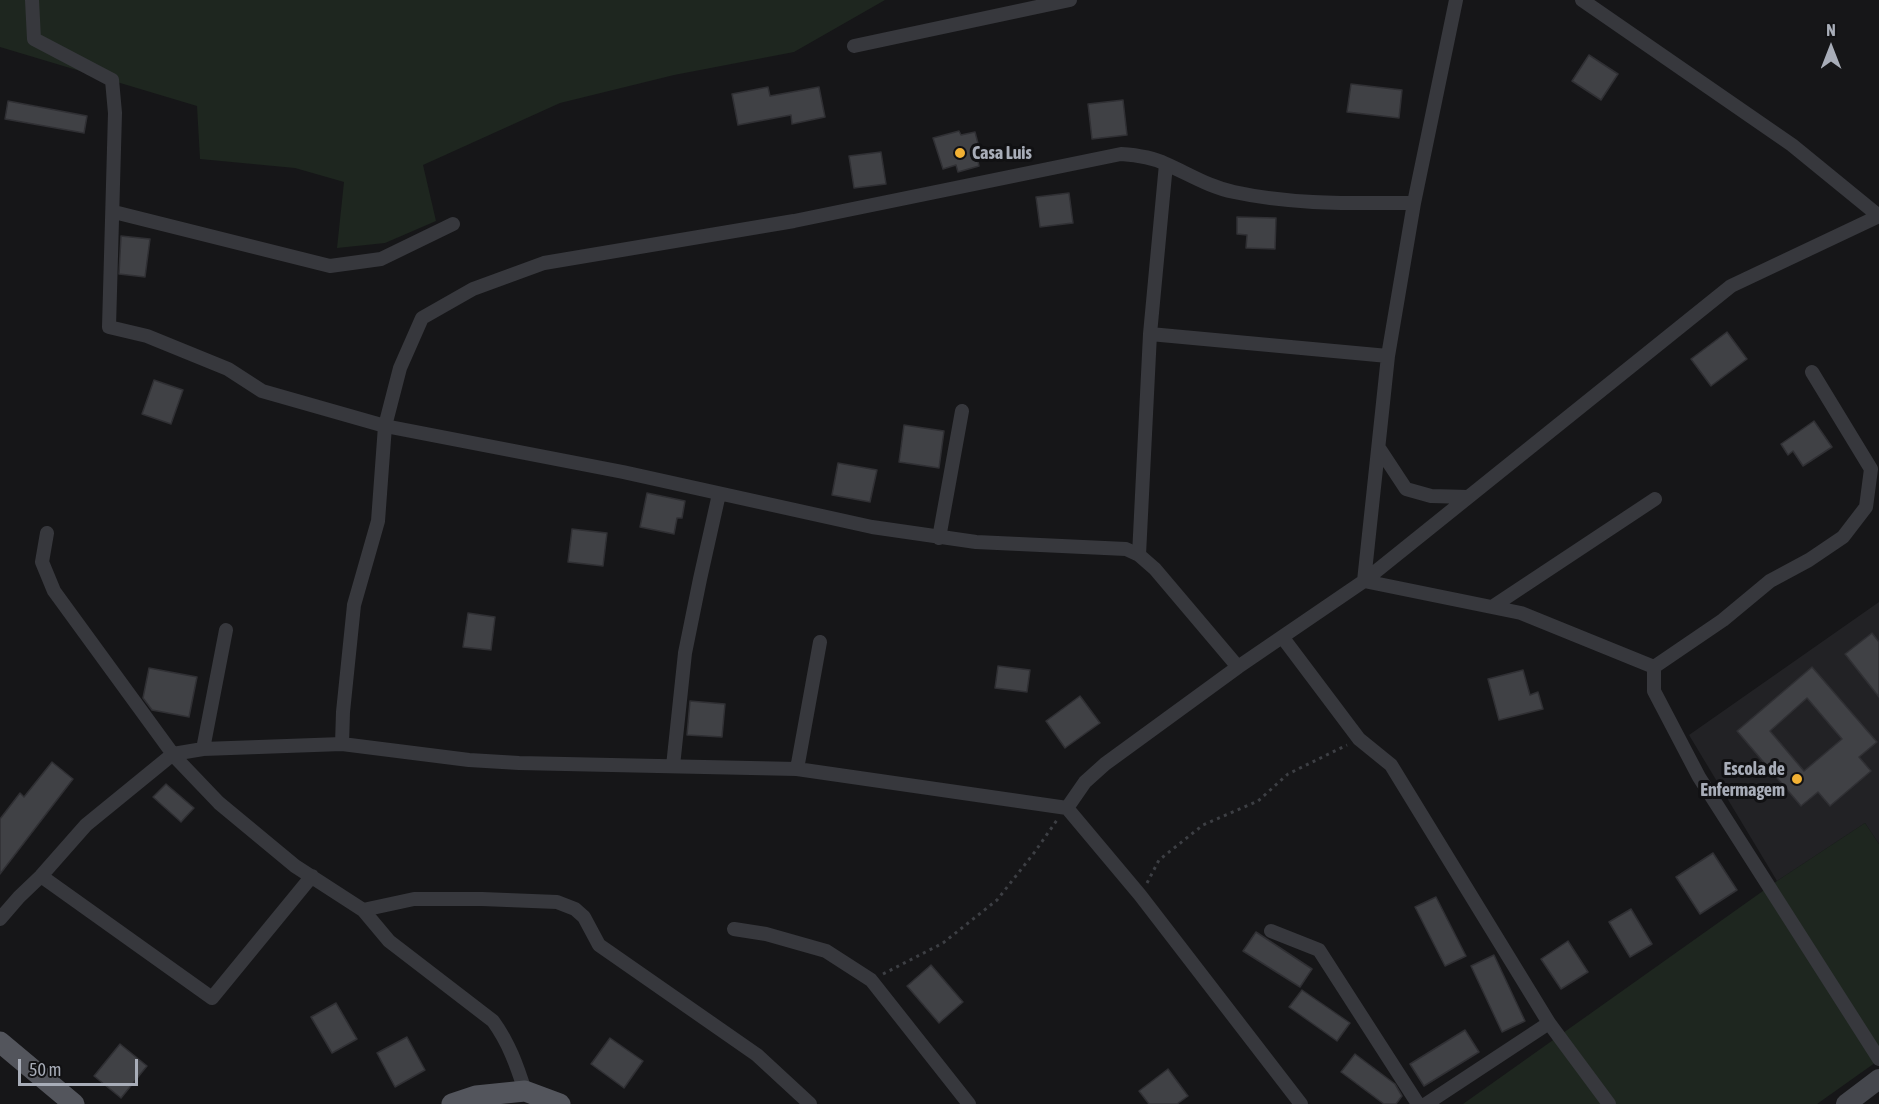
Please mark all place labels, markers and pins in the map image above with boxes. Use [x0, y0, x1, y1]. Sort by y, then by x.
place label: Casa Luis [972, 142, 1032, 164]
marker: Casa Luis [953, 146, 967, 160]
place label: Escola de Enfermagem [1700, 758, 1785, 800]
marker: Escola de Enfermagem [1790, 772, 1804, 786]

